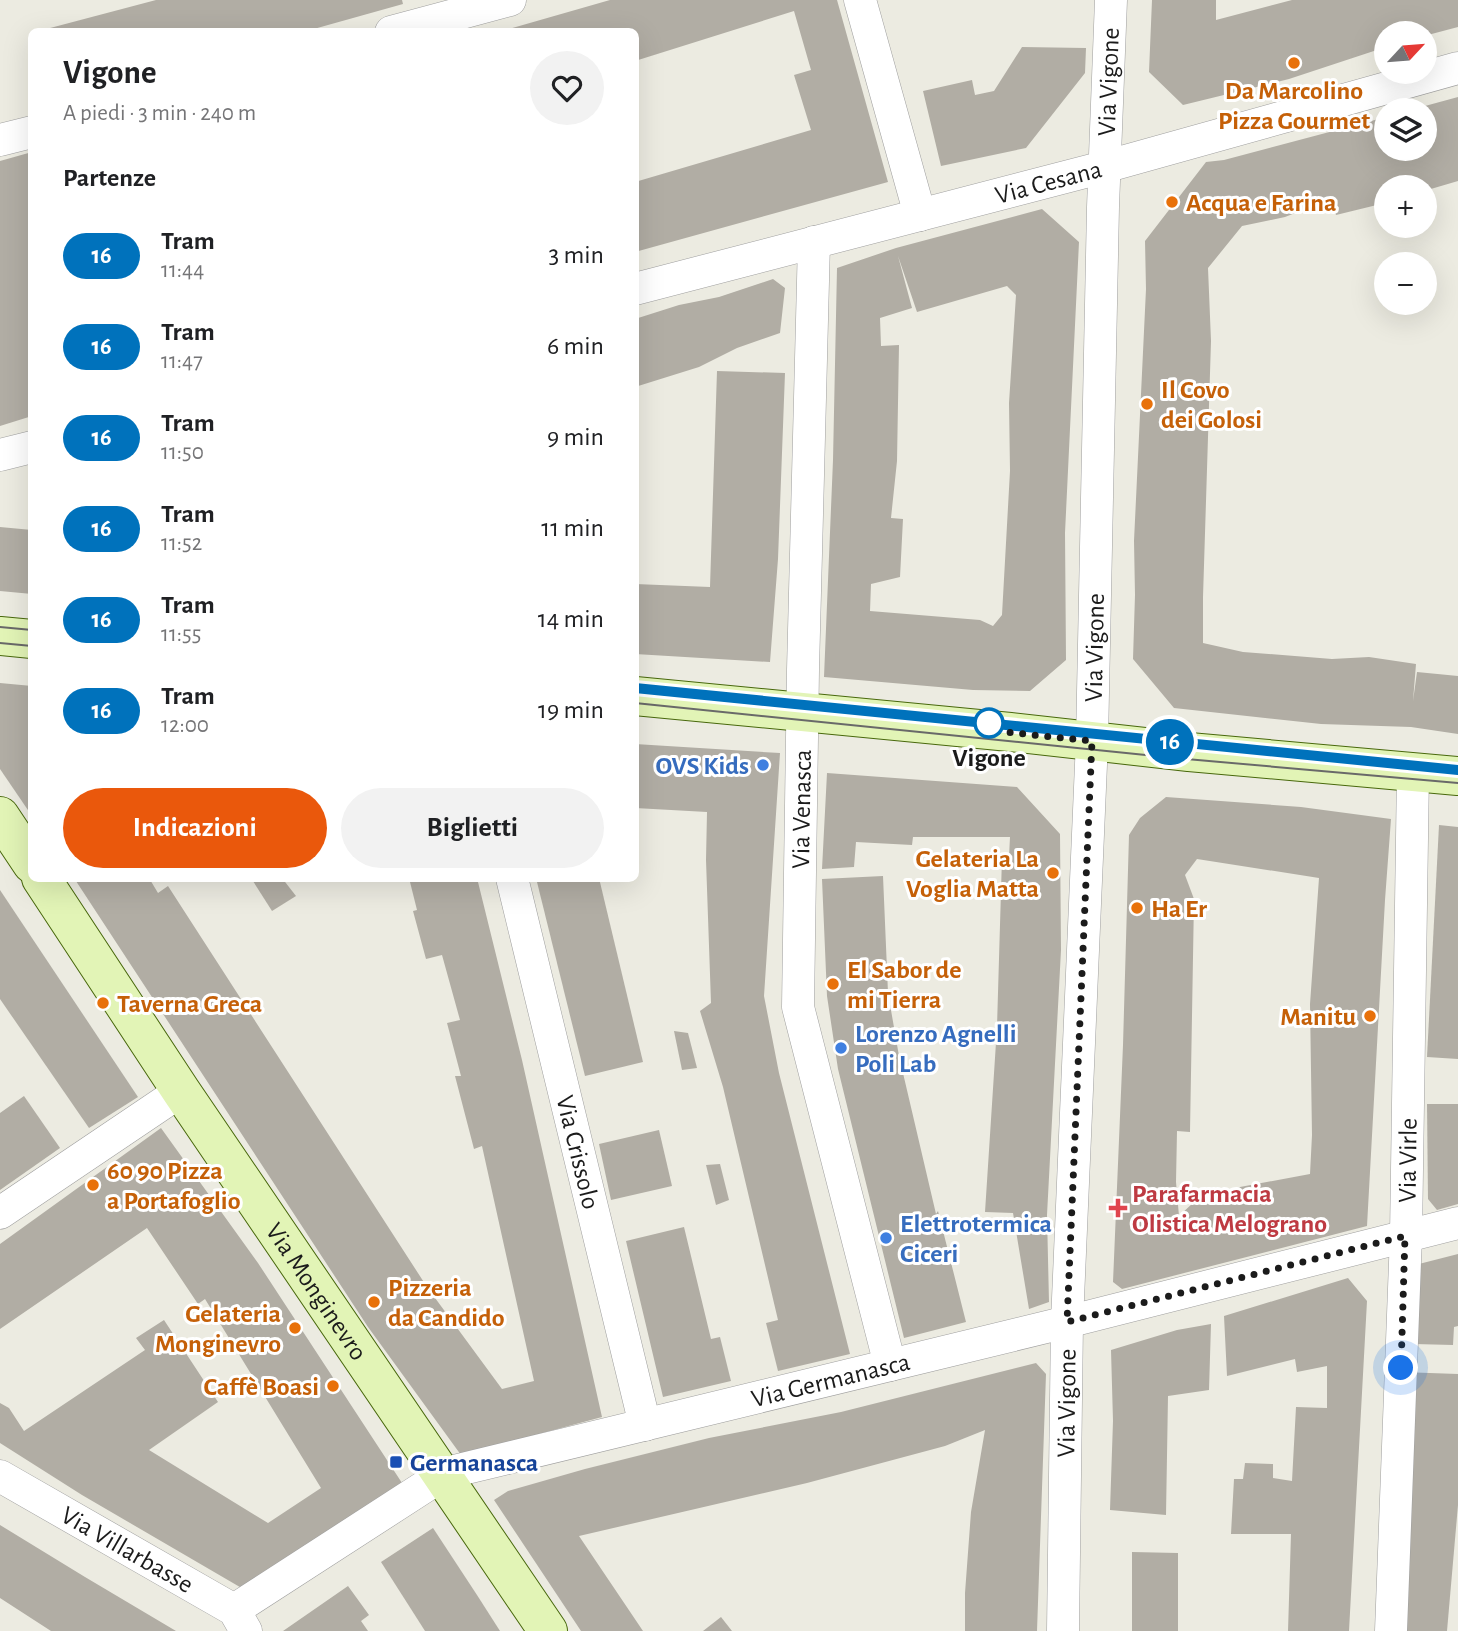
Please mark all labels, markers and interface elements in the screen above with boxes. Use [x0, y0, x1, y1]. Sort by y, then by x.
north arrow [1374, 21, 1437, 84]
map controls [1374, 21, 1437, 315]
street label: Via Vigone [1094, 27, 1124, 137]
button: heart [530, 51, 604, 125]
marker: Da Marcolino Pizza Gourmet [1286, 55, 1302, 71]
text: Vigone [63, 57, 157, 90]
place label: Da Marcolino Pizza Gourmet [1218, 78, 1370, 134]
button: layers [1374, 98, 1437, 161]
text: A piedi · 3 min · 240 m [63, 102, 256, 125]
street label: Via Cesana [992, 156, 1105, 209]
text: Partenze [63, 165, 156, 191]
button: + [1374, 175, 1437, 238]
place label: Acqua e Farina [1186, 190, 1337, 216]
marker: Acqua e Farina [1164, 194, 1180, 210]
text: Tram [161, 228, 215, 254]
text: 3 min [548, 242, 604, 268]
text: 16 [91, 244, 112, 268]
button: − [1374, 252, 1437, 315]
text: 11:44 [161, 259, 204, 282]
text: Tram [161, 319, 215, 345]
text: 6 min [547, 333, 604, 359]
text: 16 [91, 335, 112, 359]
text: 11:47 [161, 350, 203, 373]
place label: Il Covo dei Golosi [1161, 377, 1262, 433]
marker: Il Covo dei Golosi [1139, 396, 1155, 412]
text: Tram [161, 410, 215, 436]
text: 9 min [547, 424, 604, 450]
text: 16 [91, 426, 112, 450]
text: 11:50 [161, 441, 204, 464]
text: Tram [161, 501, 215, 527]
text: 11 min [541, 515, 604, 541]
text: 16 [91, 517, 112, 541]
text: 11:52 [161, 532, 202, 555]
text: Tram [161, 592, 215, 618]
street label: Via Vigone [1081, 593, 1109, 702]
text: 14 min [538, 606, 604, 632]
text: 16 [91, 608, 112, 632]
text: 11:55 [161, 623, 201, 646]
text: Tram [161, 683, 215, 709]
text: 19 min [538, 697, 604, 723]
text: 16 [91, 699, 112, 723]
marker: Vigone [974, 708, 1004, 738]
text: 12:00 [161, 714, 209, 737]
line badge: 16 [1138, 719, 1202, 765]
text: 16 [1160, 730, 1180, 754]
place label: Vigone [952, 745, 1026, 771]
street label: Via Venasca [788, 749, 816, 869]
place label: OVS Kids [655, 753, 749, 779]
marker: OVS Kids [755, 757, 771, 773]
button: Indicazioni [63, 788, 327, 868]
button: Biglietti [341, 788, 604, 868]
place label: Gelateria La Voglia Matta [906, 846, 1039, 902]
marker: Gelateria La Voglia Matta [1045, 865, 1061, 881]
place label: Ha Er [1151, 896, 1207, 922]
marker: Ha Er [1129, 900, 1145, 916]
place label: El Sabor de mi Tierra [847, 957, 961, 1013]
marker: El Sabor de mi Tierra [825, 976, 841, 992]
place label: Taverna Greca [117, 991, 262, 1017]
marker: Taverna Greca [95, 995, 111, 1011]
place label: Manitu [1280, 1004, 1356, 1030]
marker: Manitu [1362, 1008, 1378, 1024]
place label: Lorenzo Agnelli Poli Lab [855, 1021, 1016, 1077]
marker: Lorenzo Agnelli Poli Lab [833, 1040, 849, 1056]
street label: Via Crissolo [551, 1093, 604, 1212]
street label: Via Virle [1395, 1118, 1422, 1203]
place label: 60 90 Pizza a Portafoglio [107, 1158, 241, 1214]
marker: 60 90 Pizza a Portafoglio [85, 1177, 101, 1193]
place label: Parafarmacia Olistica Melograno [1132, 1181, 1327, 1237]
marker: Parafarmacia Olistica Melograno [1110, 1200, 1126, 1216]
place label: Elettrotermica Ciceri [900, 1211, 1052, 1267]
street label: Via Monginevro [261, 1218, 372, 1365]
marker: Elettrotermica Ciceri [878, 1230, 894, 1246]
place label: Pizzeria da Candido [388, 1275, 505, 1331]
marker: Pizzeria da Candido [366, 1294, 382, 1310]
place label: Gelateria Monginevro [155, 1301, 281, 1357]
marker: Gelateria Monginevro [287, 1320, 303, 1336]
street label: Via Vigone [1053, 1348, 1081, 1458]
street label: Via Germanasca [749, 1349, 913, 1412]
your location [1383, 1350, 1418, 1385]
place label: Caffè Boasi [203, 1374, 319, 1400]
marker: Caffè Boasi [325, 1378, 341, 1394]
place label: Germanasca [410, 1450, 538, 1476]
marker: Germanasca [388, 1454, 404, 1470]
street label: Via Villarbasse [56, 1502, 198, 1598]

